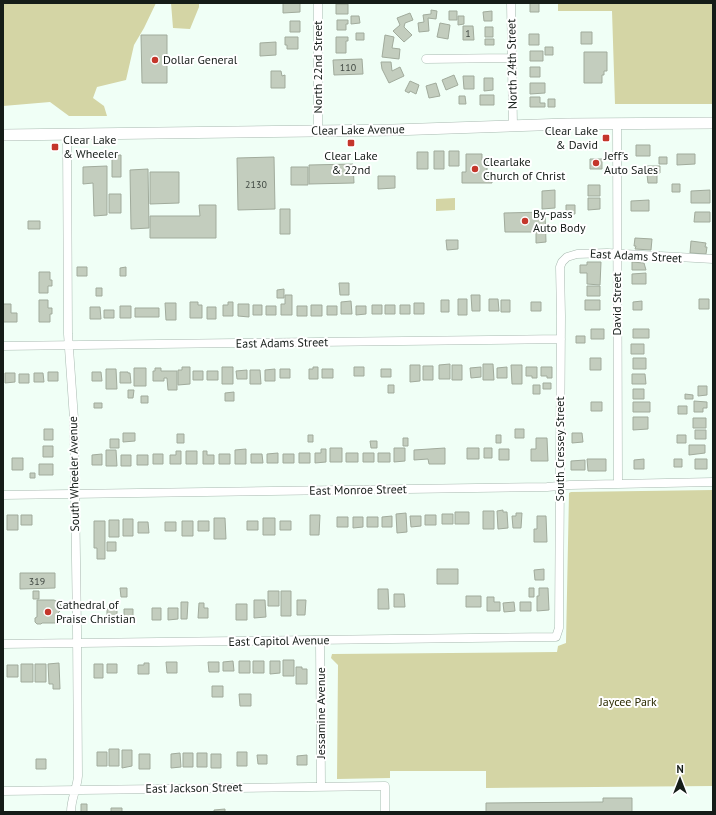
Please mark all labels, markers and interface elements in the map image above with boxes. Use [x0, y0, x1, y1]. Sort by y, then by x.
street label: North 24th Street [503, 19, 520, 109]
street label: North 22nd Street [310, 21, 325, 113]
house number: 1 [465, 27, 471, 40]
place label: Dollar General [163, 52, 238, 67]
marker: Dollar General [150, 55, 160, 65]
house number: 110 [340, 61, 357, 74]
street label: Clear Lake Avenue [311, 121, 405, 138]
place label: Clear Lake & David [545, 123, 598, 152]
place label: Clear Lake & Wheeler [63, 132, 118, 161]
marker: Clear Lake & David [601, 133, 611, 143]
marker: Clear Lake & 22nd [346, 138, 356, 148]
marker: Clear Lake & Wheeler [50, 142, 60, 152]
place label: Clear Lake & 22nd [324, 148, 378, 177]
place label: Jeff's Auto Sales [603, 148, 658, 177]
place label: Clearlake Church of Christ [483, 154, 565, 183]
marker: Jeff's Auto Sales [591, 158, 601, 168]
marker: Clearlake Church of Christ [470, 164, 480, 174]
house number: 2130 [245, 178, 267, 191]
place label: By-pass Auto Body [533, 206, 586, 235]
marker: By-pass Auto Body [520, 216, 530, 226]
street label: East Adams Street [589, 246, 683, 265]
street label: David Street [609, 272, 624, 336]
street label: East Adams Street [236, 334, 328, 351]
street label: South Cressey Street [552, 397, 567, 501]
street label: South Wheeler Avenue [65, 416, 82, 532]
street label: East Monroe Street [309, 481, 407, 498]
house number: 319 [29, 575, 45, 588]
place label: Cathedral of Praise Christian [56, 597, 135, 626]
marker: Cathedral of Praise Christian [43, 607, 53, 617]
street label: East Capitol Avenue [228, 632, 330, 649]
street label: Jessamine Avenue [313, 667, 328, 760]
park label: Jaycee Park [598, 694, 657, 709]
north arrow [660, 759, 700, 799]
text: N [676, 762, 684, 776]
street label: East Jackson Street [145, 779, 243, 796]

